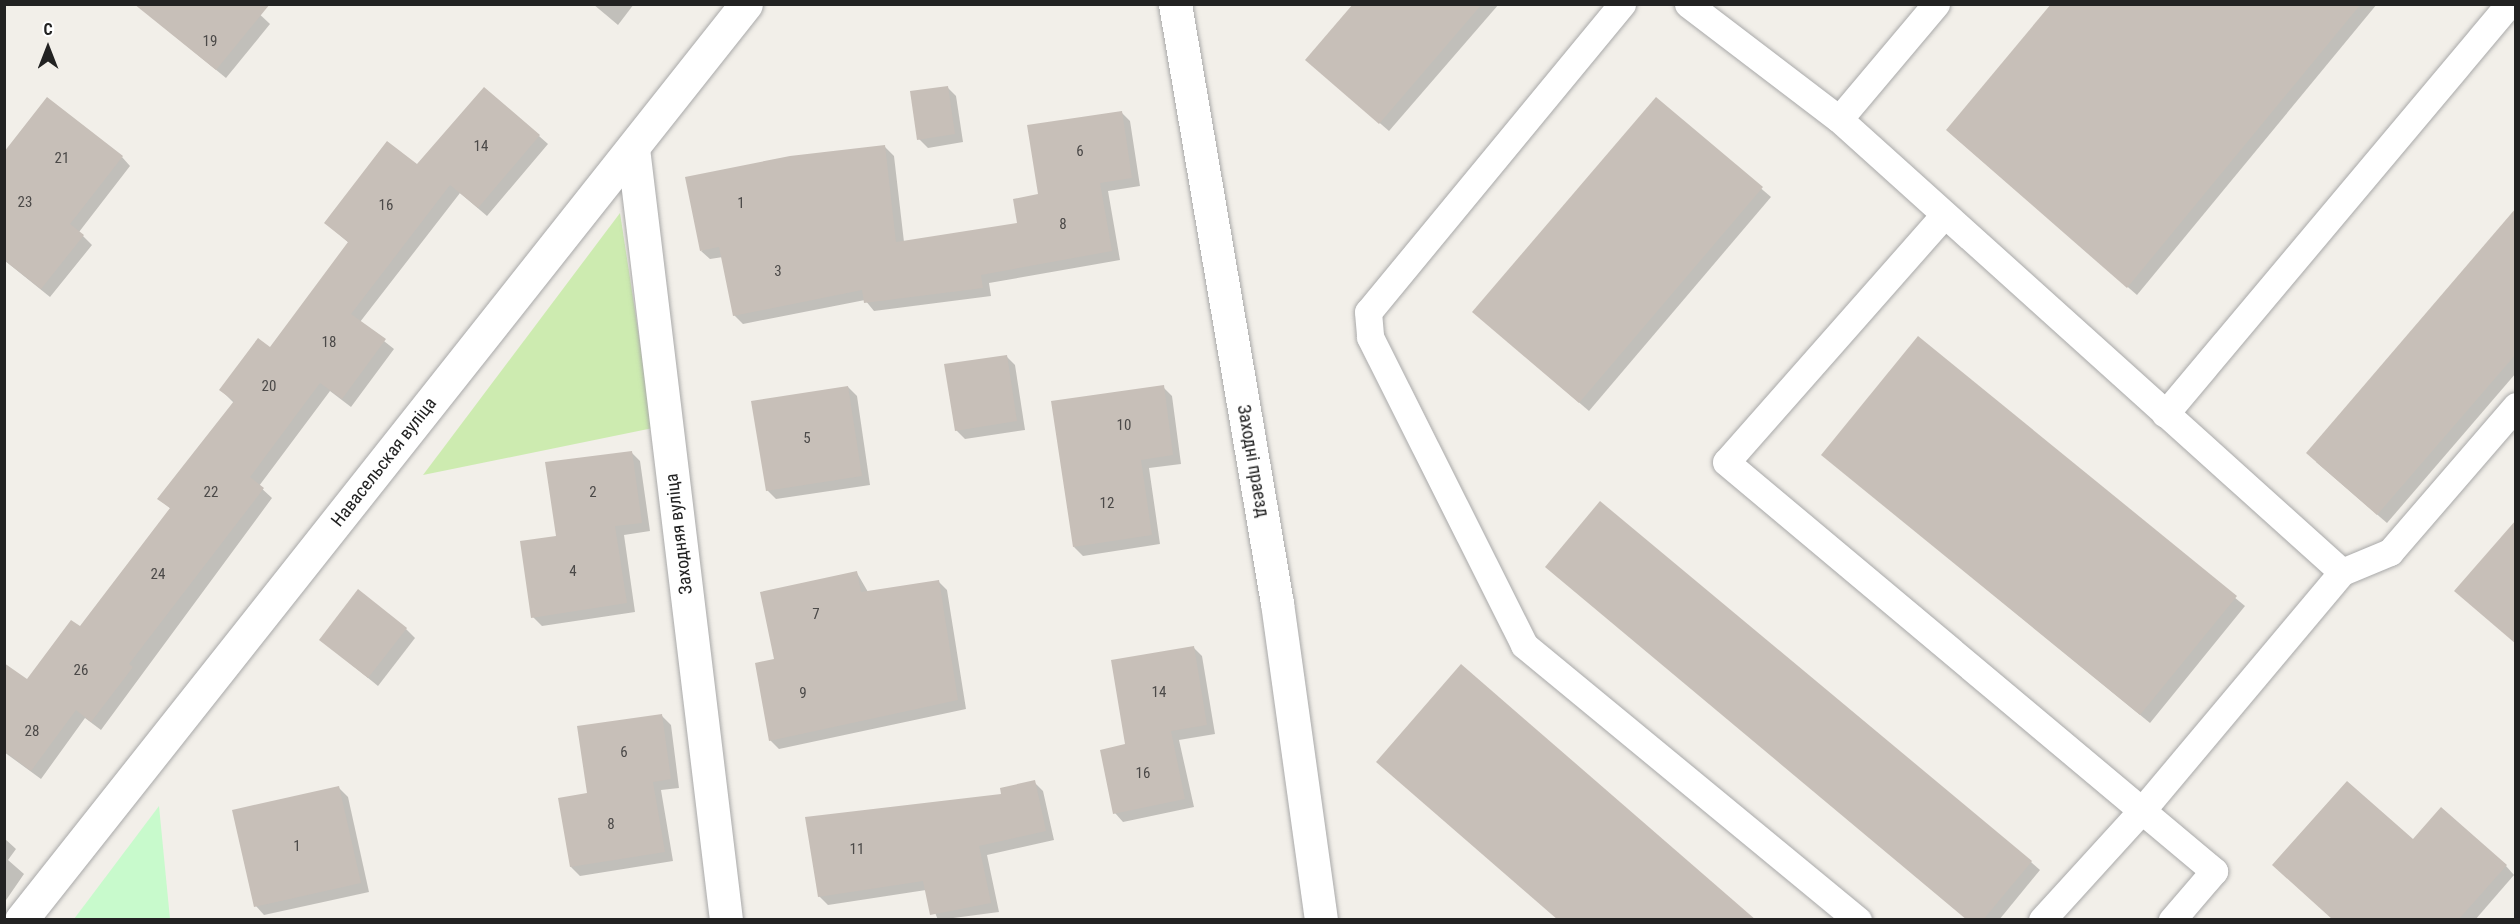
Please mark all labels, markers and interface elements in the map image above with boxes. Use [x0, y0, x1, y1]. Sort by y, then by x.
north arrow [18, 18, 78, 78]
text: С [43, 20, 53, 39]
house number: 19 [203, 33, 217, 51]
house number: 14 [474, 138, 488, 156]
house number: 6 [1076, 143, 1084, 161]
house number: 21 [55, 150, 69, 168]
house number: 23 [18, 194, 32, 212]
house number: 1 [737, 195, 745, 213]
house number: 16 [379, 197, 393, 215]
house number: 8 [1059, 216, 1067, 234]
house number: 3 [774, 263, 782, 281]
house number: 18 [322, 334, 336, 352]
house number: 20 [262, 378, 276, 396]
street label: Навасельская вуліца [327, 393, 441, 531]
street label: Заходні праезд [1232, 403, 1274, 519]
house number: 10 [1117, 417, 1131, 435]
house number: 5 [803, 430, 811, 448]
street label: Заходняя вуліца [661, 472, 697, 596]
house number: 22 [204, 484, 218, 502]
house number: 2 [589, 484, 597, 502]
house number: 12 [1100, 495, 1114, 513]
house number: 4 [569, 563, 577, 581]
house number: 24 [151, 566, 165, 584]
house number: 7 [812, 606, 820, 624]
house number: 26 [74, 662, 88, 680]
house number: 14 [1152, 684, 1166, 702]
house number: 9 [799, 685, 807, 703]
house number: 28 [25, 723, 39, 741]
house number: 6 [620, 744, 628, 762]
house number: 16 [1136, 765, 1150, 783]
house number: 8 [607, 816, 615, 834]
house number: 1 [293, 838, 301, 856]
house number: 11 [850, 841, 864, 859]

